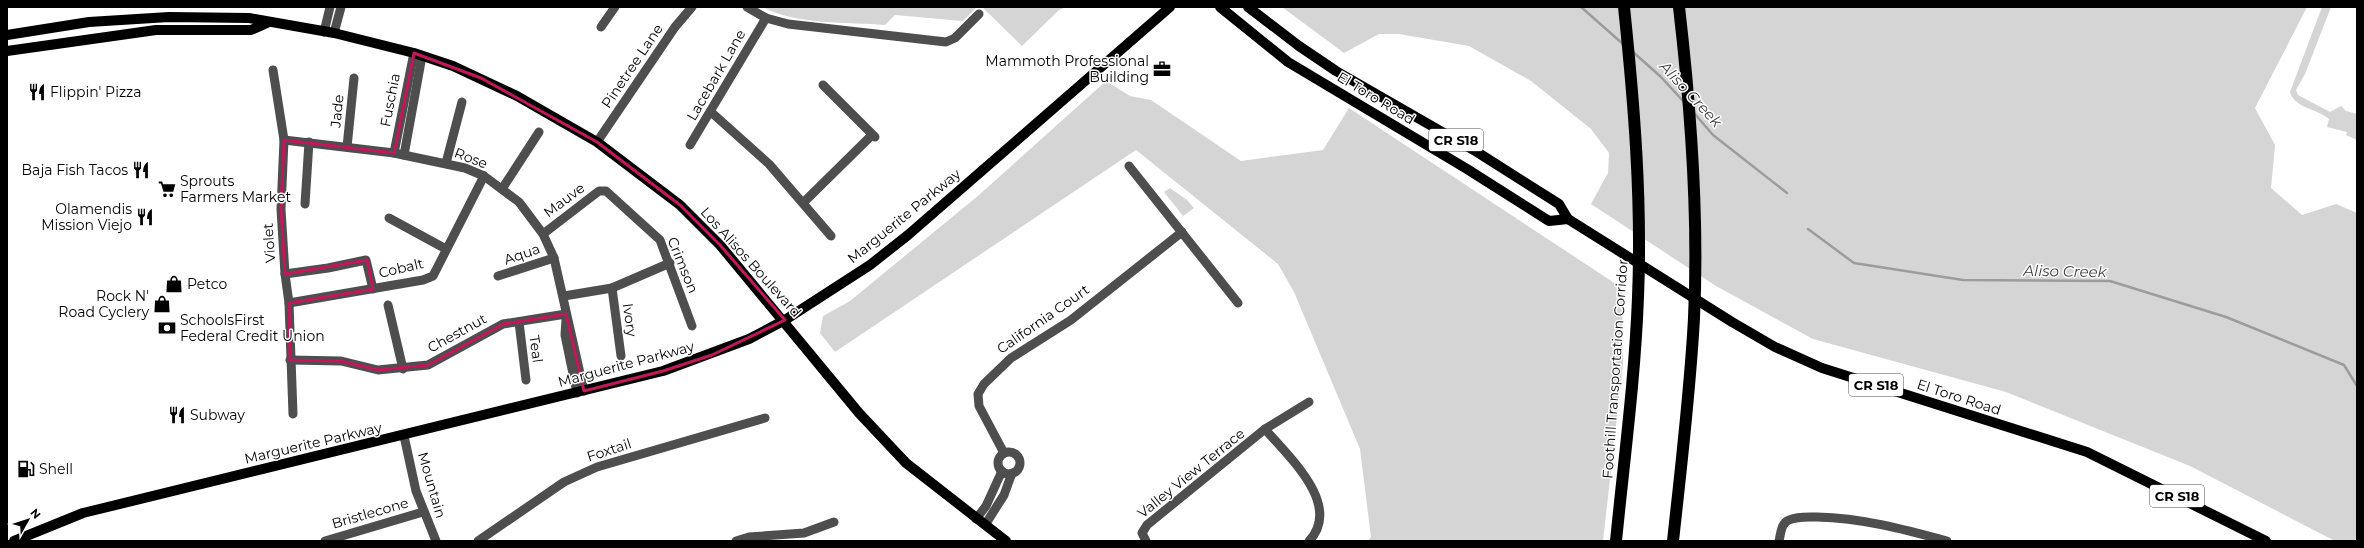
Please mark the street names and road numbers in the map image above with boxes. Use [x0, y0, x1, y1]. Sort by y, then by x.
street label: Pinetree Lane [597, 20, 667, 112]
street label: Lacebark Lane [683, 26, 749, 124]
street label: El Toro Road [1334, 68, 1418, 128]
street label: Fuschia [376, 72, 404, 128]
street label: Jade [326, 94, 348, 129]
road number: CR S18 [1429, 129, 1483, 151]
street label: Rose [452, 143, 490, 173]
street label: Marguerite Parkway [844, 165, 965, 267]
street label: Mauve [540, 179, 588, 221]
street label: Los Alisos Boulevard [697, 203, 805, 321]
street label: Violet [259, 222, 279, 264]
street label: Crimson [664, 234, 702, 296]
street label: Aqua [502, 239, 542, 269]
street label: Cobalt [377, 254, 425, 282]
street label: Foothill Transportation Corridor [1598, 258, 1632, 479]
street label: California Court [993, 280, 1093, 358]
street label: Ivory [619, 302, 641, 338]
street label: Chestnut [424, 309, 490, 357]
street label: Teal [525, 334, 547, 364]
street label: Marguerite Parkway [556, 337, 697, 391]
road number: CR S18 [1849, 374, 1903, 396]
street label: El Toro Road [1915, 375, 2003, 419]
street label: Marguerite Parkway [243, 418, 384, 468]
street label: Valley View Terrace [1134, 424, 1248, 522]
street label: Foxtail [584, 434, 634, 466]
street label: Mountain [414, 450, 450, 520]
road number: CR S18 [2150, 485, 2204, 507]
street label: Bristlecone [330, 493, 410, 533]

